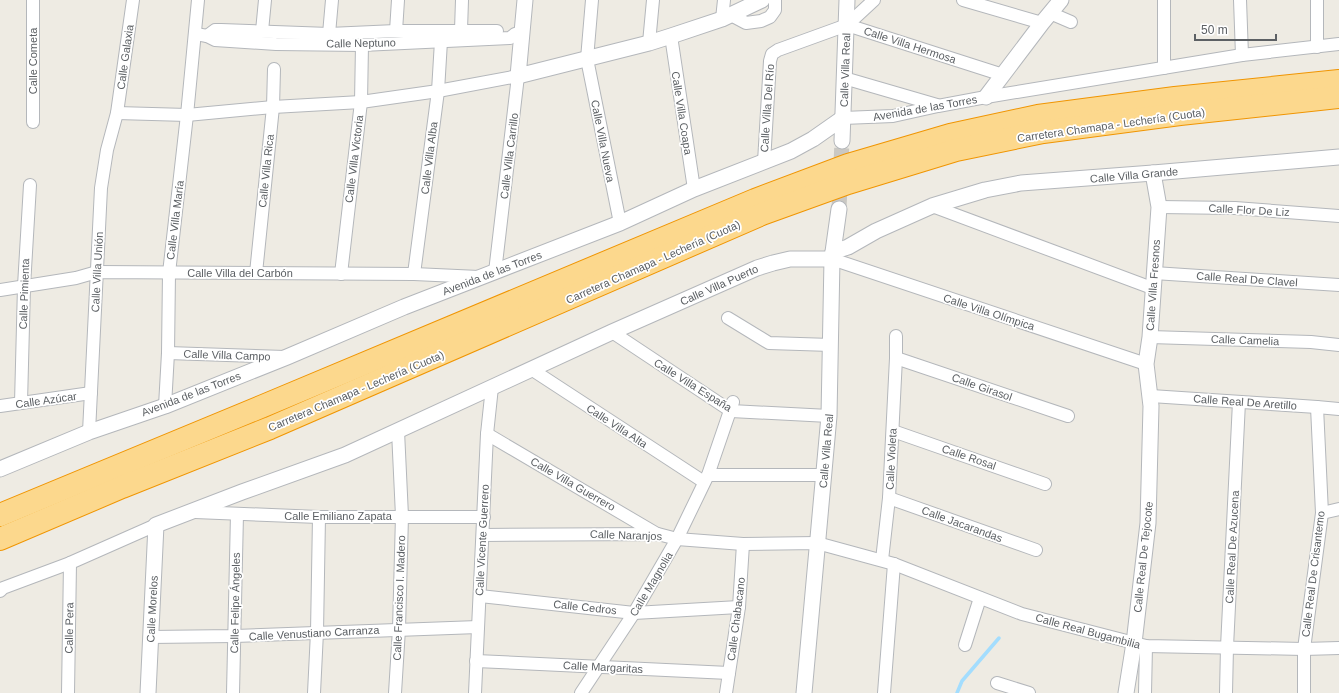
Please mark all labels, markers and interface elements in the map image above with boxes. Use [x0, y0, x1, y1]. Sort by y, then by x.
scale bar [1195, 16, 1276, 42]
street label: Calle Galaxia [115, 23, 136, 90]
text: 50 m [1201, 23, 1228, 37]
street label: Calle Villa Hermosa [862, 24, 959, 66]
street label: Calle Cometa [27, 27, 39, 94]
street label: Calle Villa Real [838, 33, 852, 107]
street label: Calle Neptuno [326, 36, 396, 50]
street label: Calle Villa Del Río [758, 63, 776, 153]
street label: Calle Villa Coapa [669, 70, 695, 156]
street label: Avenida de las Torres [872, 93, 978, 123]
street label: Calle Villa Nueva [589, 99, 617, 184]
street label: Carretera Chamapa - Lechería (Cuota) [1016, 106, 1206, 144]
street label: Calle Villa Carrillo [498, 112, 520, 200]
street label: Calle Villa Victoria [343, 114, 365, 204]
street label: Calle Villa Alba [419, 120, 440, 195]
street label: Calle Villa Rica [256, 133, 276, 208]
street label: Calle Villa Grande [1089, 165, 1179, 185]
street label: Calle Villa María [164, 179, 186, 260]
street label: Calle Flor De Liz [1208, 202, 1290, 218]
street label: Carretera Chamapa - Lechería (Cuota) [564, 218, 742, 306]
street label: Calle Villa Unión [89, 231, 105, 313]
street label: Calle Villa Fresnos [1144, 238, 1162, 331]
street label: Avenida de las Torres [441, 248, 544, 297]
street label: Calle Pimienta [17, 257, 31, 330]
street label: Calle Villa Puerto [678, 262, 760, 308]
street label: Calle Villa del Carbón [187, 267, 293, 279]
street label: Calle Real De Clavel [1196, 269, 1298, 289]
street label: Calle Villa Olímpica [942, 292, 1037, 333]
street label: Calle Camelia [1211, 333, 1280, 347]
street label: Calle Villa Campo [183, 347, 271, 363]
street label: Carretera Chamapa - Lechería (Cuota) [266, 348, 446, 434]
street label: Calle Villa España [652, 356, 735, 414]
street label: Avenida de las Torres [140, 369, 243, 418]
street label: Calle Girasol [950, 371, 1014, 403]
street label: Calle Azúcar [15, 390, 78, 410]
street label: Calle Real De Aretillo [1193, 392, 1297, 412]
street label: Calle Villa Alta [584, 402, 650, 451]
street label: Calle Villa Real [817, 413, 835, 489]
street label: Calle Violeta [883, 427, 899, 490]
street label: Calle Rosal [940, 442, 998, 472]
street label: Calle Villa Guerrero [529, 455, 617, 513]
street label: Calle Vicente Guerrero [473, 484, 491, 596]
street label: Calle Real De Azucena [1223, 489, 1241, 604]
street label: Calle Real De Tejocote [1131, 501, 1155, 613]
street label: Calle Jacarandas [920, 504, 1004, 544]
street label: Calle Emiliano Zapata [284, 510, 393, 522]
street label: Calle Real De Crisantemo [1299, 510, 1327, 638]
street label: Calle Naranjos [590, 528, 663, 542]
street label: Calle Francisco I. Madero [391, 535, 407, 661]
street label: Calle Magnolia [627, 549, 675, 618]
street label: Calle Felipe Ángeles [228, 552, 242, 654]
street label: Calle Morelos [144, 575, 160, 643]
street label: Calle Chabacano [725, 576, 747, 662]
street label: Calle Cedros [553, 598, 618, 616]
street label: Calle Pera [63, 601, 75, 654]
street label: Calle Real Bugambilia [1034, 611, 1143, 651]
street label: Calle Venustiano Carranza [248, 624, 381, 642]
street label: Calle Margaritas [563, 659, 644, 675]

